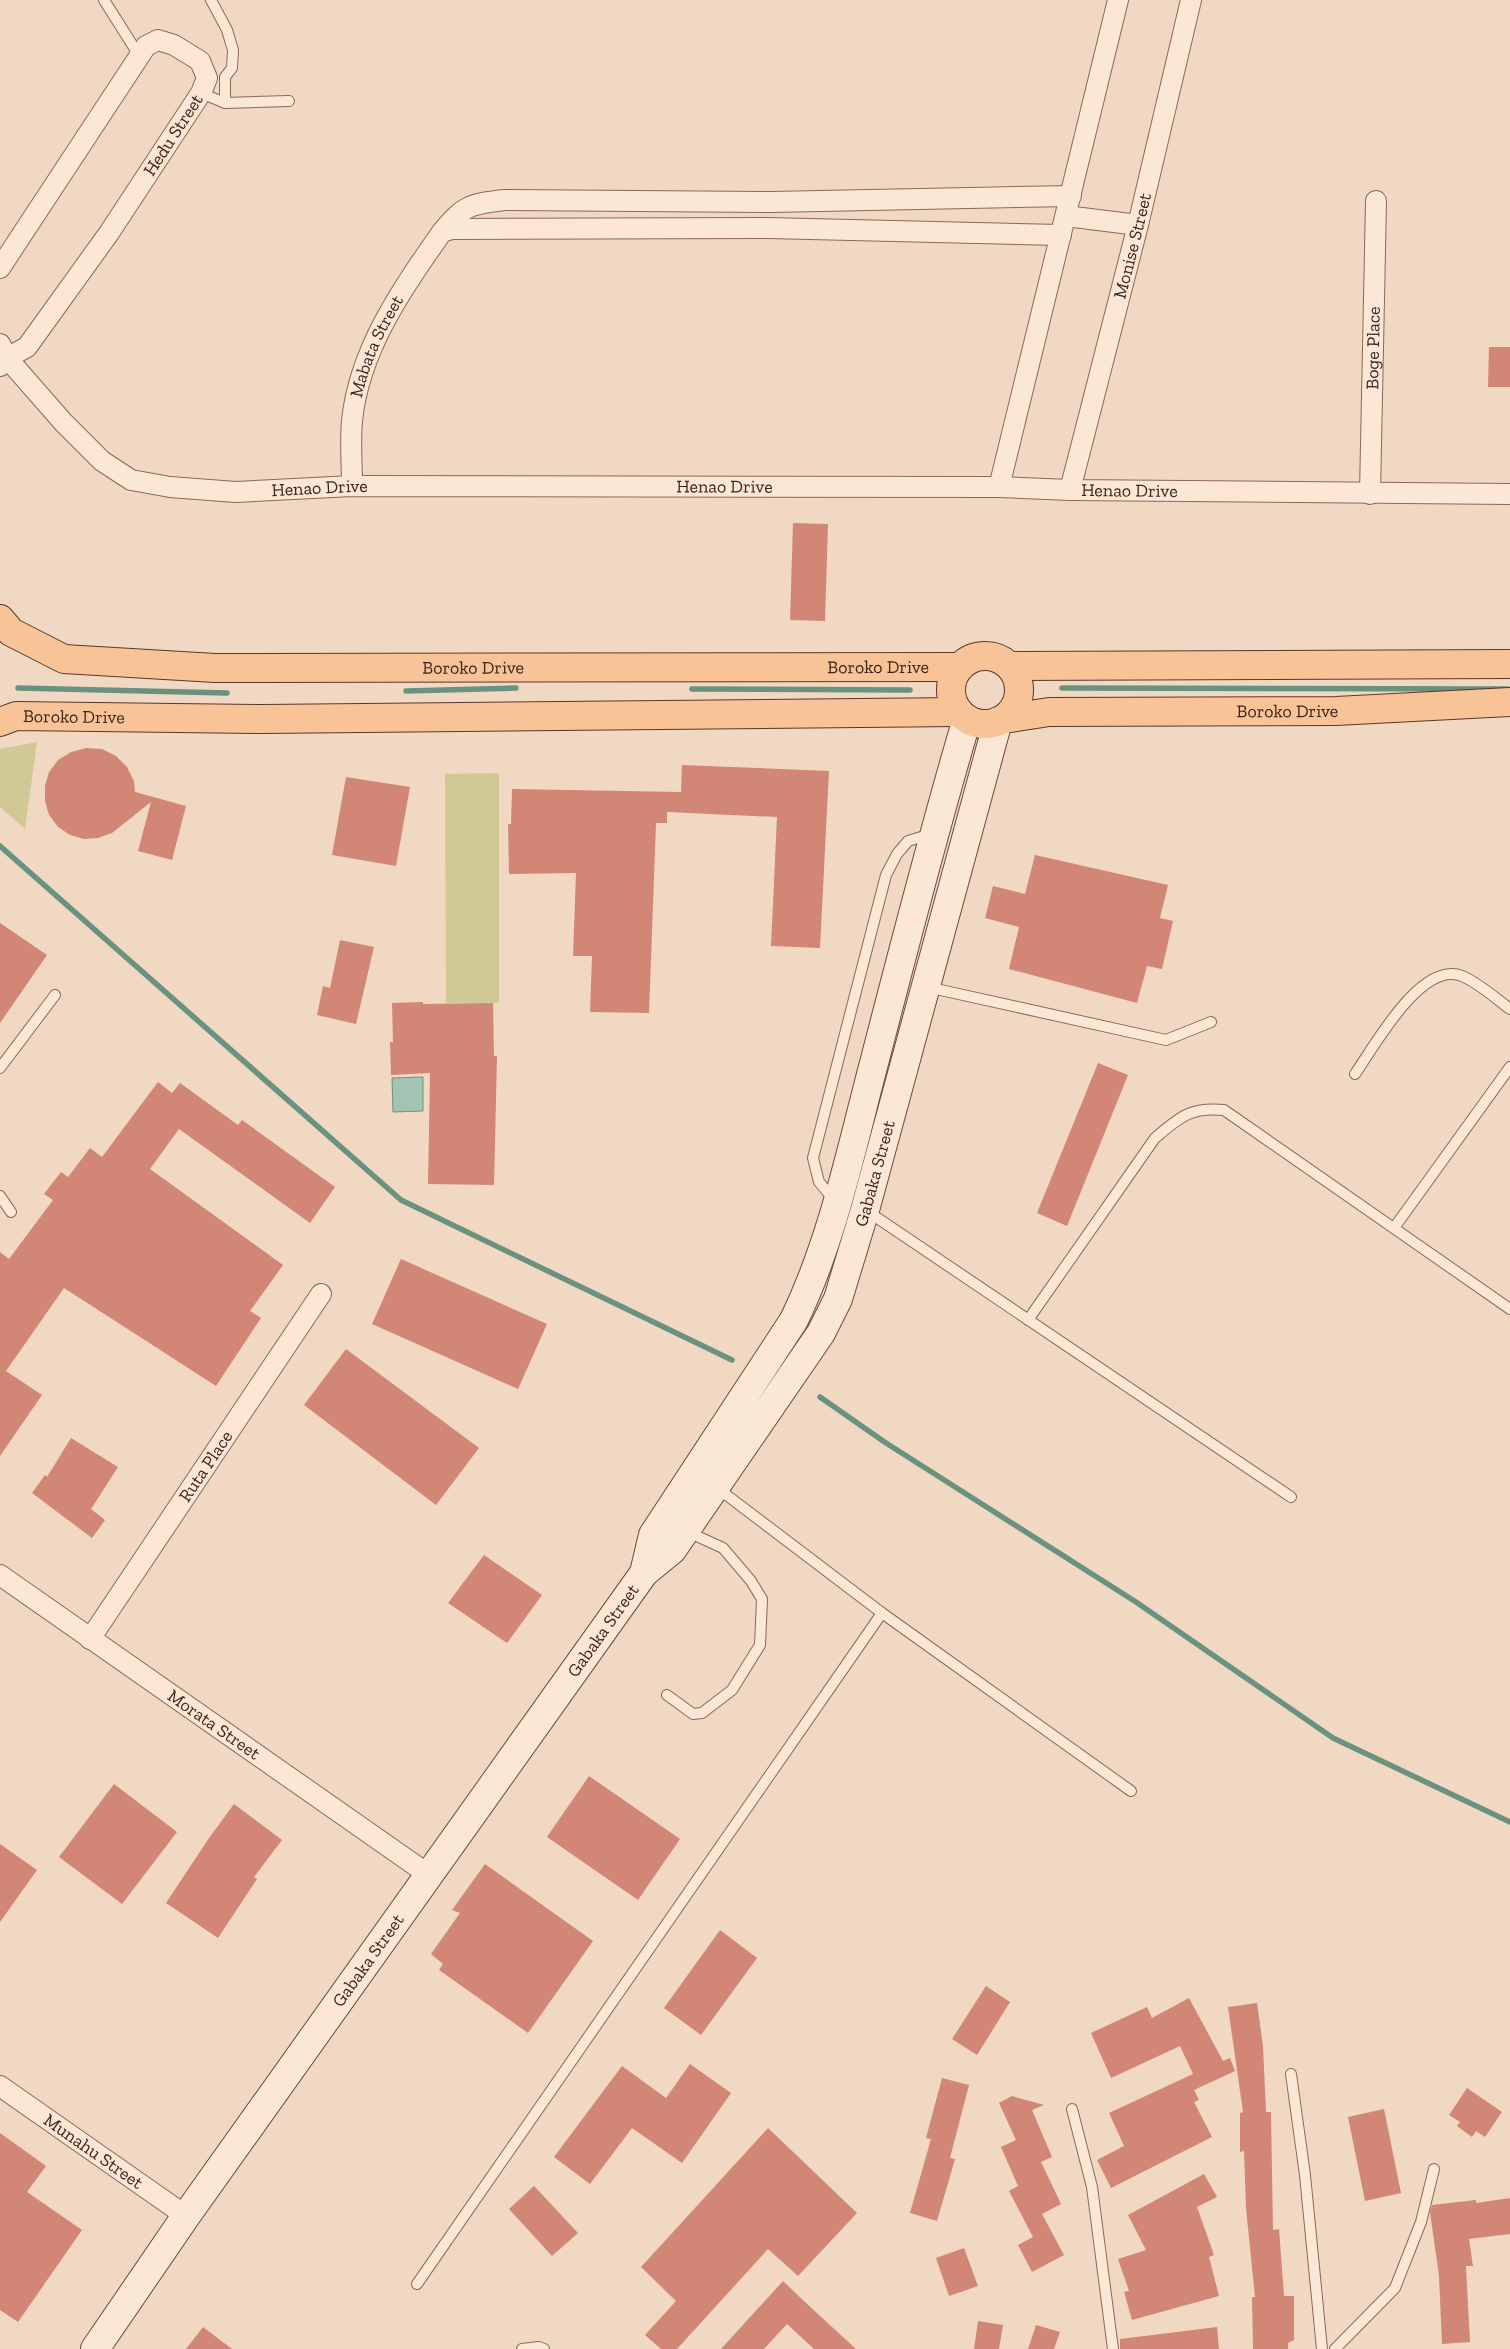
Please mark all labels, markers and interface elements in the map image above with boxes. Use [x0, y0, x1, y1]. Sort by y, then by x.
street label: Hedu Street [138, 90, 208, 180]
street label: Monise Street [1109, 191, 1156, 301]
street label: Mabata Street [345, 291, 408, 400]
street label: Boge Place [1361, 306, 1385, 390]
street label: Henao Drive [271, 475, 368, 501]
street label: Henao Drive [676, 476, 773, 498]
street label: Henao Drive [1081, 479, 1178, 502]
street label: Boroko Drive [827, 656, 929, 678]
street label: Boroko Drive [422, 657, 524, 679]
street label: Boroko Drive [1237, 700, 1338, 722]
street label: Boroko Drive [23, 705, 125, 728]
street label: Gabaka Street [850, 1118, 900, 1229]
street label: Ruta Place [174, 1426, 237, 1506]
street label: Gabaka Street [562, 1579, 644, 1681]
street label: Morata Street [163, 1685, 265, 1765]
street label: Gabaka Street [327, 1909, 409, 2011]
street label: Munahu Street [39, 2109, 148, 2194]

